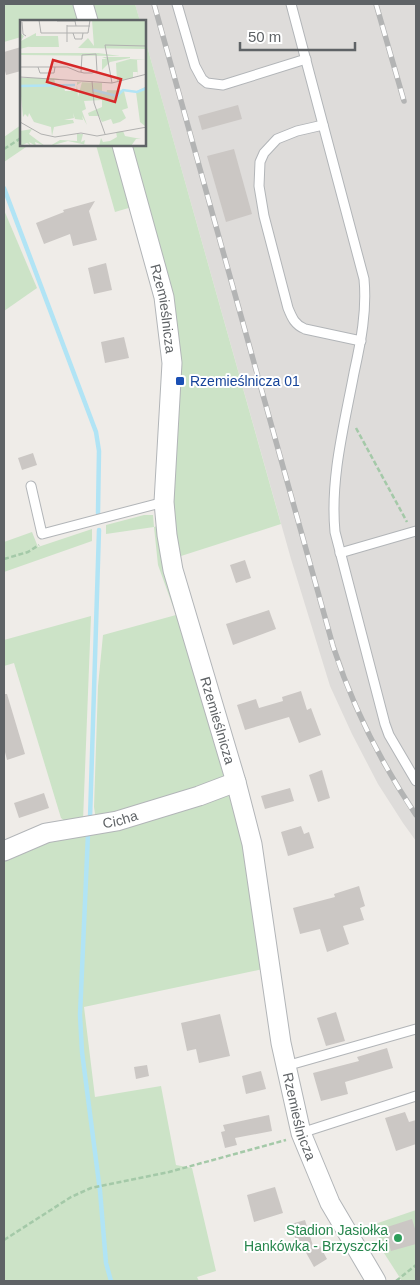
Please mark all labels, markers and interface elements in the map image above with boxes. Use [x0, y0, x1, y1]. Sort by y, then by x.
inset map [20, 20, 146, 146]
scale bar [240, 20, 355, 52]
text: 50 m [248, 28, 281, 45]
street label: Rzemieślnicza [147, 262, 179, 354]
place label: Rzemieślnicza 01 [190, 373, 300, 389]
marker: Rzemieślnicza 01 [174, 375, 186, 387]
street label: Rzemieślnicza [197, 675, 238, 766]
street label: Cicha [101, 807, 140, 831]
street label: Rzemieślnicza [280, 1071, 319, 1163]
place label: Stadion Jasiołka Hankówka - Brzyszczki [244, 1222, 388, 1254]
marker: Stadion Jasiołka Hankówka - Brzyszczki [392, 1232, 404, 1244]

